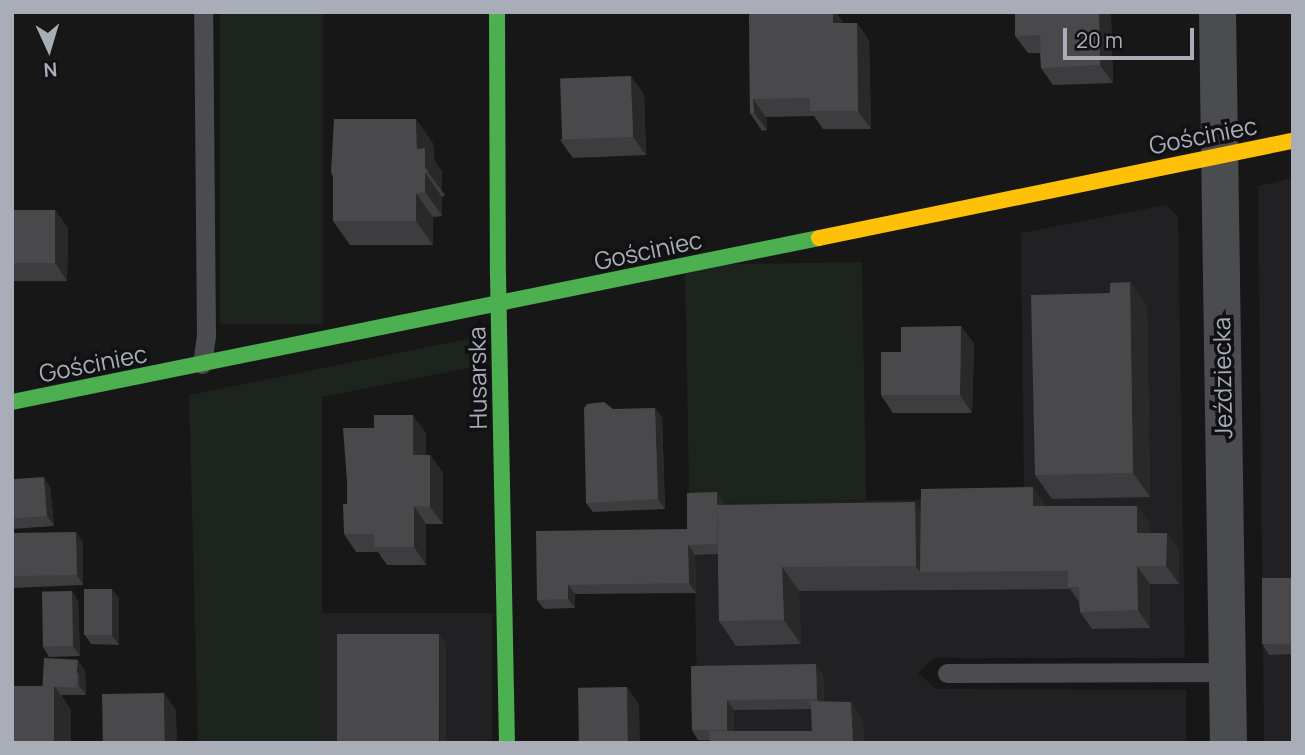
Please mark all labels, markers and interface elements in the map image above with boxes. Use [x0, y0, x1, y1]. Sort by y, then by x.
north arrow [14, 14, 84, 84]
scale bar [1067, 14, 1198, 58]
text: 20 m [1076, 26, 1123, 54]
text: N [43, 57, 58, 83]
street label: Gościniec [1147, 110, 1259, 160]
street label: Gościniec [592, 225, 704, 275]
street label: Jeździecka [1207, 317, 1237, 439]
street label: Husarska [462, 326, 492, 430]
street label: Gościniec [37, 338, 149, 388]

